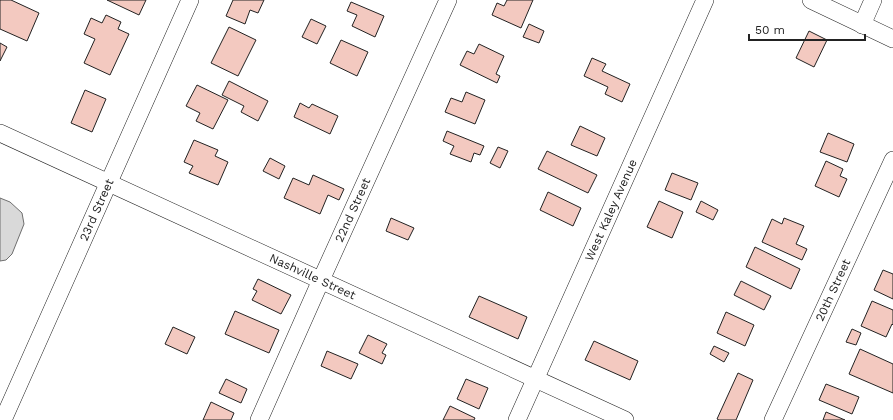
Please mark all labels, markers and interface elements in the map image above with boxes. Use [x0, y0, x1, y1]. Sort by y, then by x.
scale bar [749, 16, 865, 42]
text: 50 m [755, 23, 785, 37]
street label: West Kaley Avenue [582, 157, 640, 263]
street label: 22nd Street [332, 176, 373, 244]
street label: 23rd Street [77, 177, 116, 243]
street label: Nashville Street [267, 251, 358, 302]
street label: 20th Street [812, 257, 853, 324]

